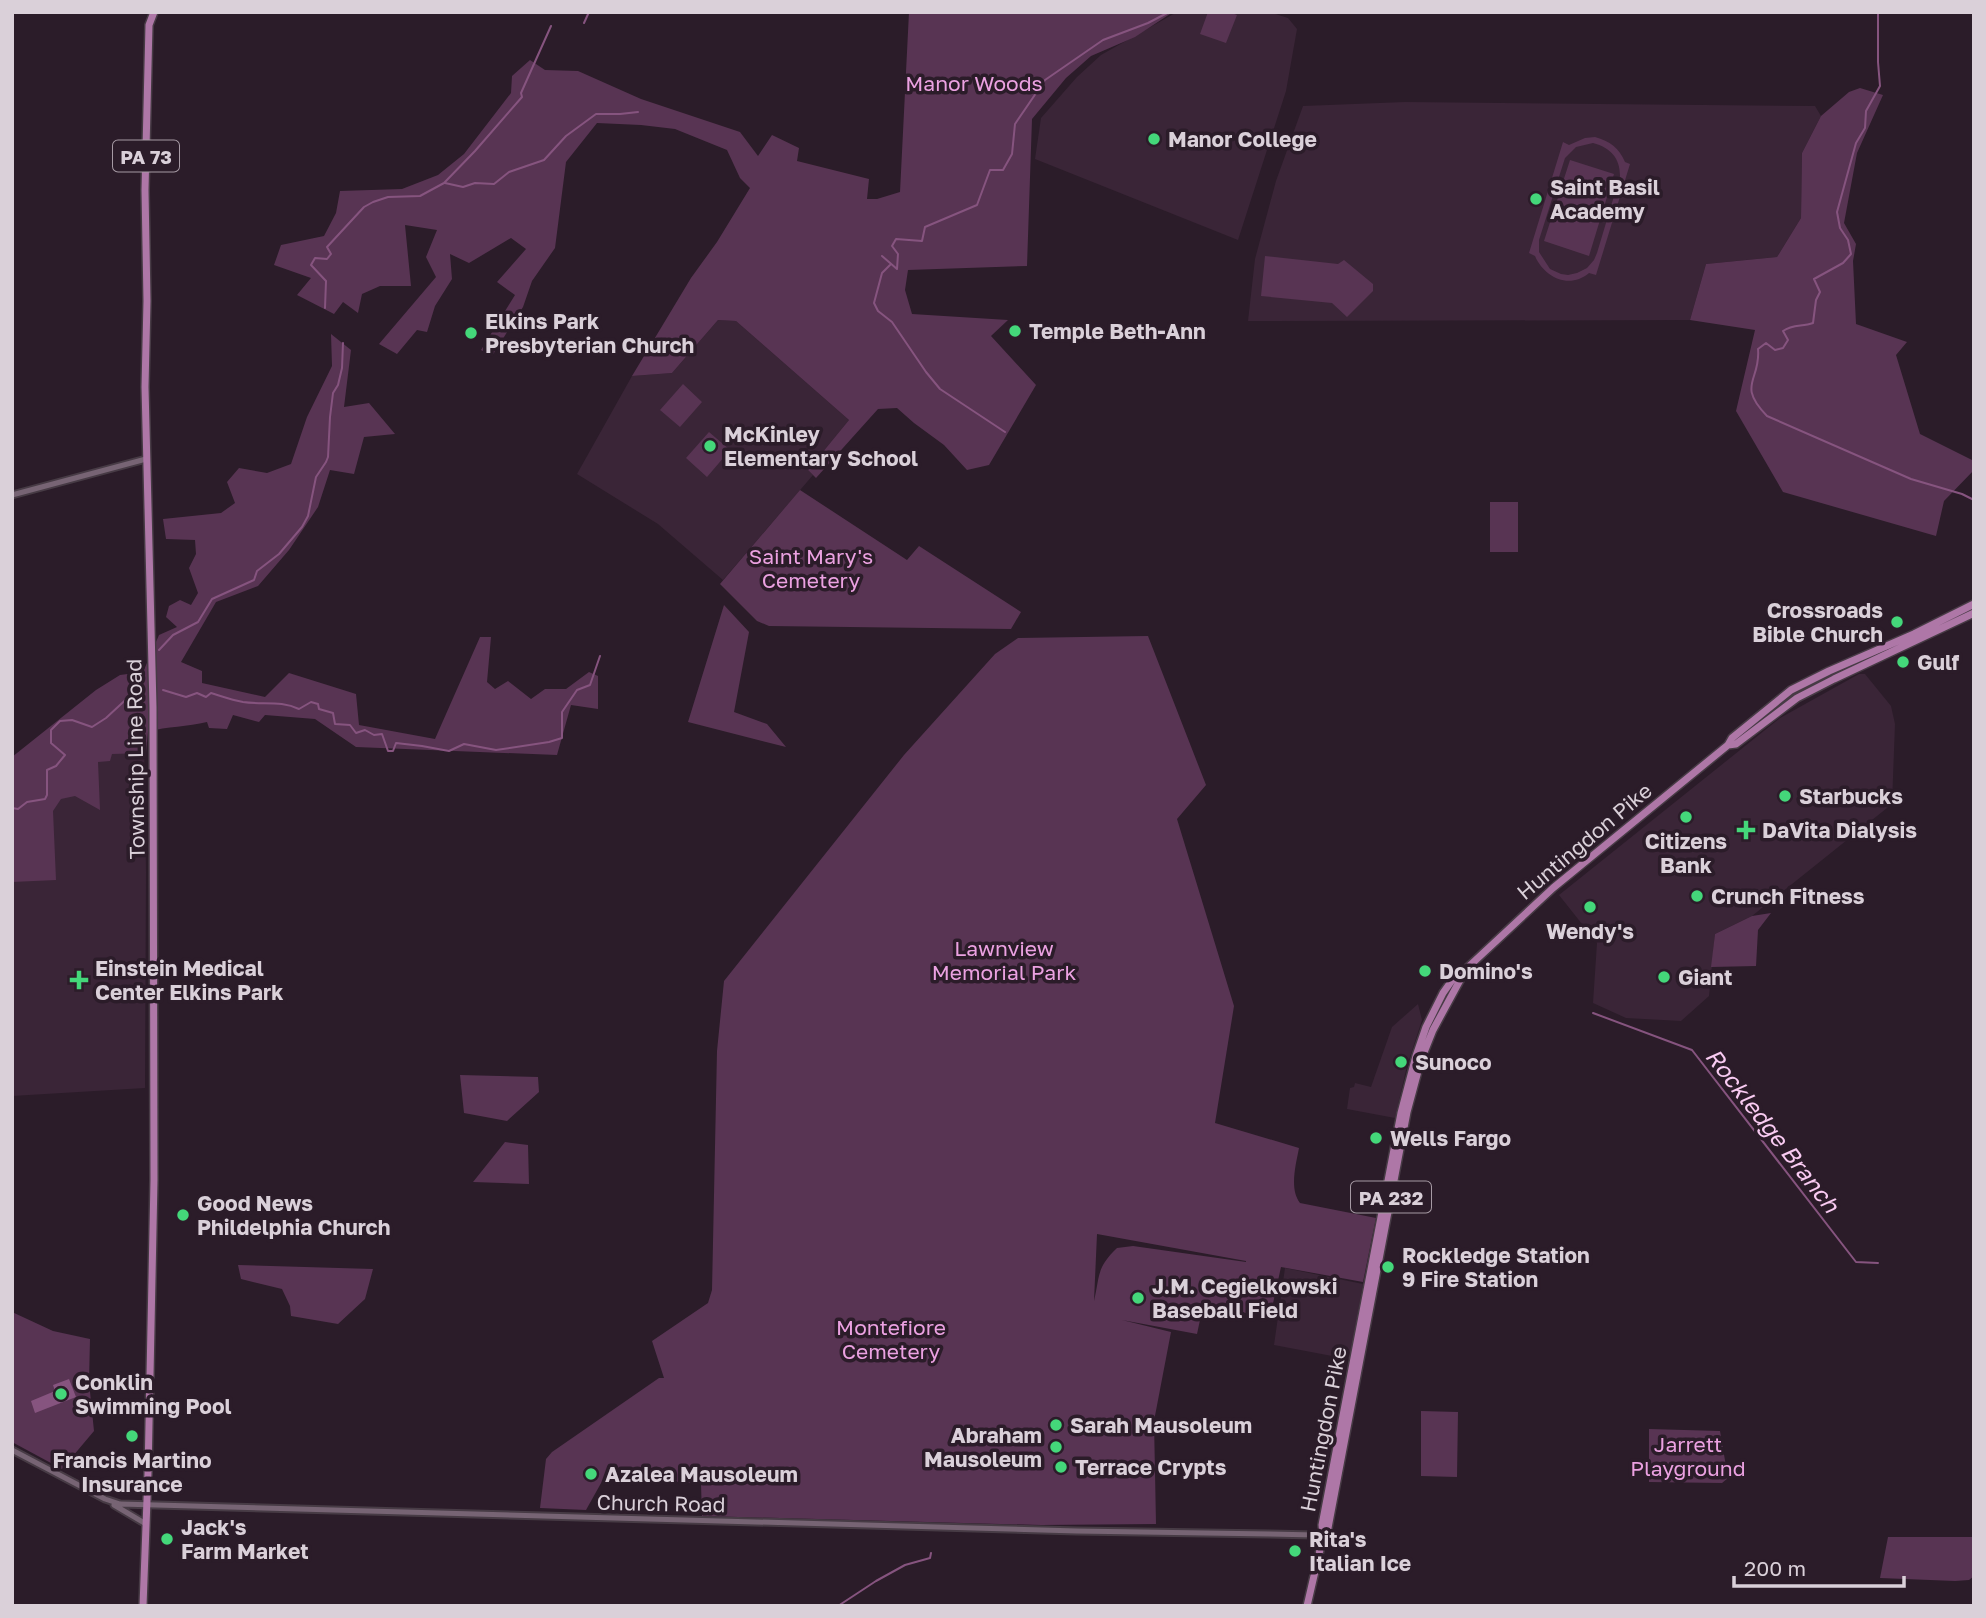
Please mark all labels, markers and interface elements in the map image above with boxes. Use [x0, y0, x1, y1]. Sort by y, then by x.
park label: Manor Woods [905, 70, 1043, 96]
place label: Manor College [1168, 126, 1317, 152]
marker: Manor College [1146, 131, 1162, 147]
road number: PA 73 [113, 140, 179, 172]
place label: Saint Basil Academy [1550, 174, 1660, 224]
marker: Saint Basil Academy [1528, 191, 1544, 207]
place label: Elkins Park Presbyterian Church [485, 308, 694, 358]
place label: Temple Beth-Ann [1029, 318, 1206, 344]
marker: Temple Beth-Ann [1007, 323, 1023, 339]
marker: Elkins Park Presbyterian Church [463, 325, 479, 341]
place label: McKinley Elementary School [724, 421, 918, 471]
marker: McKinley Elementary School [702, 438, 718, 454]
park label: Saint Mary's Cemetery [749, 543, 873, 593]
place label: Crossroads Bible Church [1752, 597, 1883, 647]
marker: Crossroads Bible Church [1889, 614, 1905, 630]
place label: Gulf [1917, 649, 1960, 675]
marker: Gulf [1895, 654, 1911, 670]
street label: Township Line Road [120, 658, 150, 860]
street label: Huntingdon Pike [1511, 777, 1657, 905]
place label: Starbucks [1799, 783, 1903, 809]
marker: Starbucks [1777, 788, 1793, 804]
marker: Citizens Bank [1678, 809, 1694, 825]
place label: DaVita Dialysis [1762, 817, 1917, 843]
marker: DaVita Dialysis [1736, 820, 1756, 840]
place label: Citizens Bank [1645, 828, 1727, 878]
place label: Crunch Fitness [1711, 883, 1865, 909]
marker: Crunch Fitness [1689, 888, 1705, 904]
marker: Wendy's [1582, 899, 1598, 915]
place label: Wendy's [1546, 918, 1634, 944]
park label: Lawnview Memorial Park [932, 935, 1076, 985]
place label: Einstein Medical Center Elkins Park [95, 955, 283, 1005]
place label: Domino's [1439, 958, 1533, 984]
marker: Domino's [1417, 963, 1433, 979]
place label: Giant [1678, 964, 1732, 990]
marker: Giant [1656, 969, 1672, 985]
marker: Einstein Medical Center Elkins Park [69, 970, 89, 990]
water label: Rockledge Branch [1700, 1042, 1846, 1218]
place label: Sunoco [1415, 1049, 1492, 1075]
marker: Sunoco [1393, 1054, 1409, 1070]
place label: Wells Fargo [1390, 1125, 1511, 1151]
marker: Wells Fargo [1368, 1130, 1384, 1146]
road number: PA 232 [1351, 1182, 1431, 1212]
place label: Good News Phildelphia Church [197, 1190, 390, 1240]
marker: Good News Phildelphia Church [175, 1207, 191, 1223]
place label: Rockledge Station 9 Fire Station [1402, 1242, 1590, 1292]
marker: Rockledge Station 9 Fire Station [1380, 1259, 1396, 1275]
place label: J.M. Cegielkowski Baseball Field [1152, 1273, 1337, 1323]
marker: J.M. Cegielkowski Baseball Field [1130, 1290, 1146, 1306]
park label: Montefiore Cemetery [836, 1314, 946, 1364]
street label: Huntingdon Pike [1294, 1344, 1352, 1514]
place label: Conklin Swimming Pool [75, 1369, 232, 1419]
marker: Conklin Swimming Pool [53, 1386, 69, 1402]
place label: Sarah Mausoleum [1070, 1412, 1252, 1438]
marker: Sarah Mausoleum [1048, 1417, 1064, 1433]
place label: Abraham Mausoleum [924, 1422, 1042, 1472]
marker: Francis Martino Insurance [124, 1428, 140, 1444]
park label: Jarrett Playground [1630, 1431, 1746, 1481]
marker: Abraham Mausoleum [1048, 1439, 1064, 1455]
place label: Francis Martino Insurance [52, 1447, 212, 1497]
place label: Terrace Crypts [1075, 1454, 1227, 1480]
marker: Terrace Crypts [1053, 1459, 1069, 1475]
place label: Azalea Mausoleum [605, 1461, 798, 1487]
marker: Azalea Mausoleum [583, 1466, 599, 1482]
street label: Church Road [596, 1489, 726, 1517]
place label: Jack's Farm Market [181, 1514, 309, 1564]
place label: Rita's Italian Ice [1309, 1526, 1411, 1576]
marker: Jack's Farm Market [159, 1531, 175, 1547]
marker: Rita's Italian Ice [1287, 1543, 1303, 1559]
scale bar [1734, 1544, 1904, 1588]
text: 200 m [1744, 1555, 1806, 1581]

